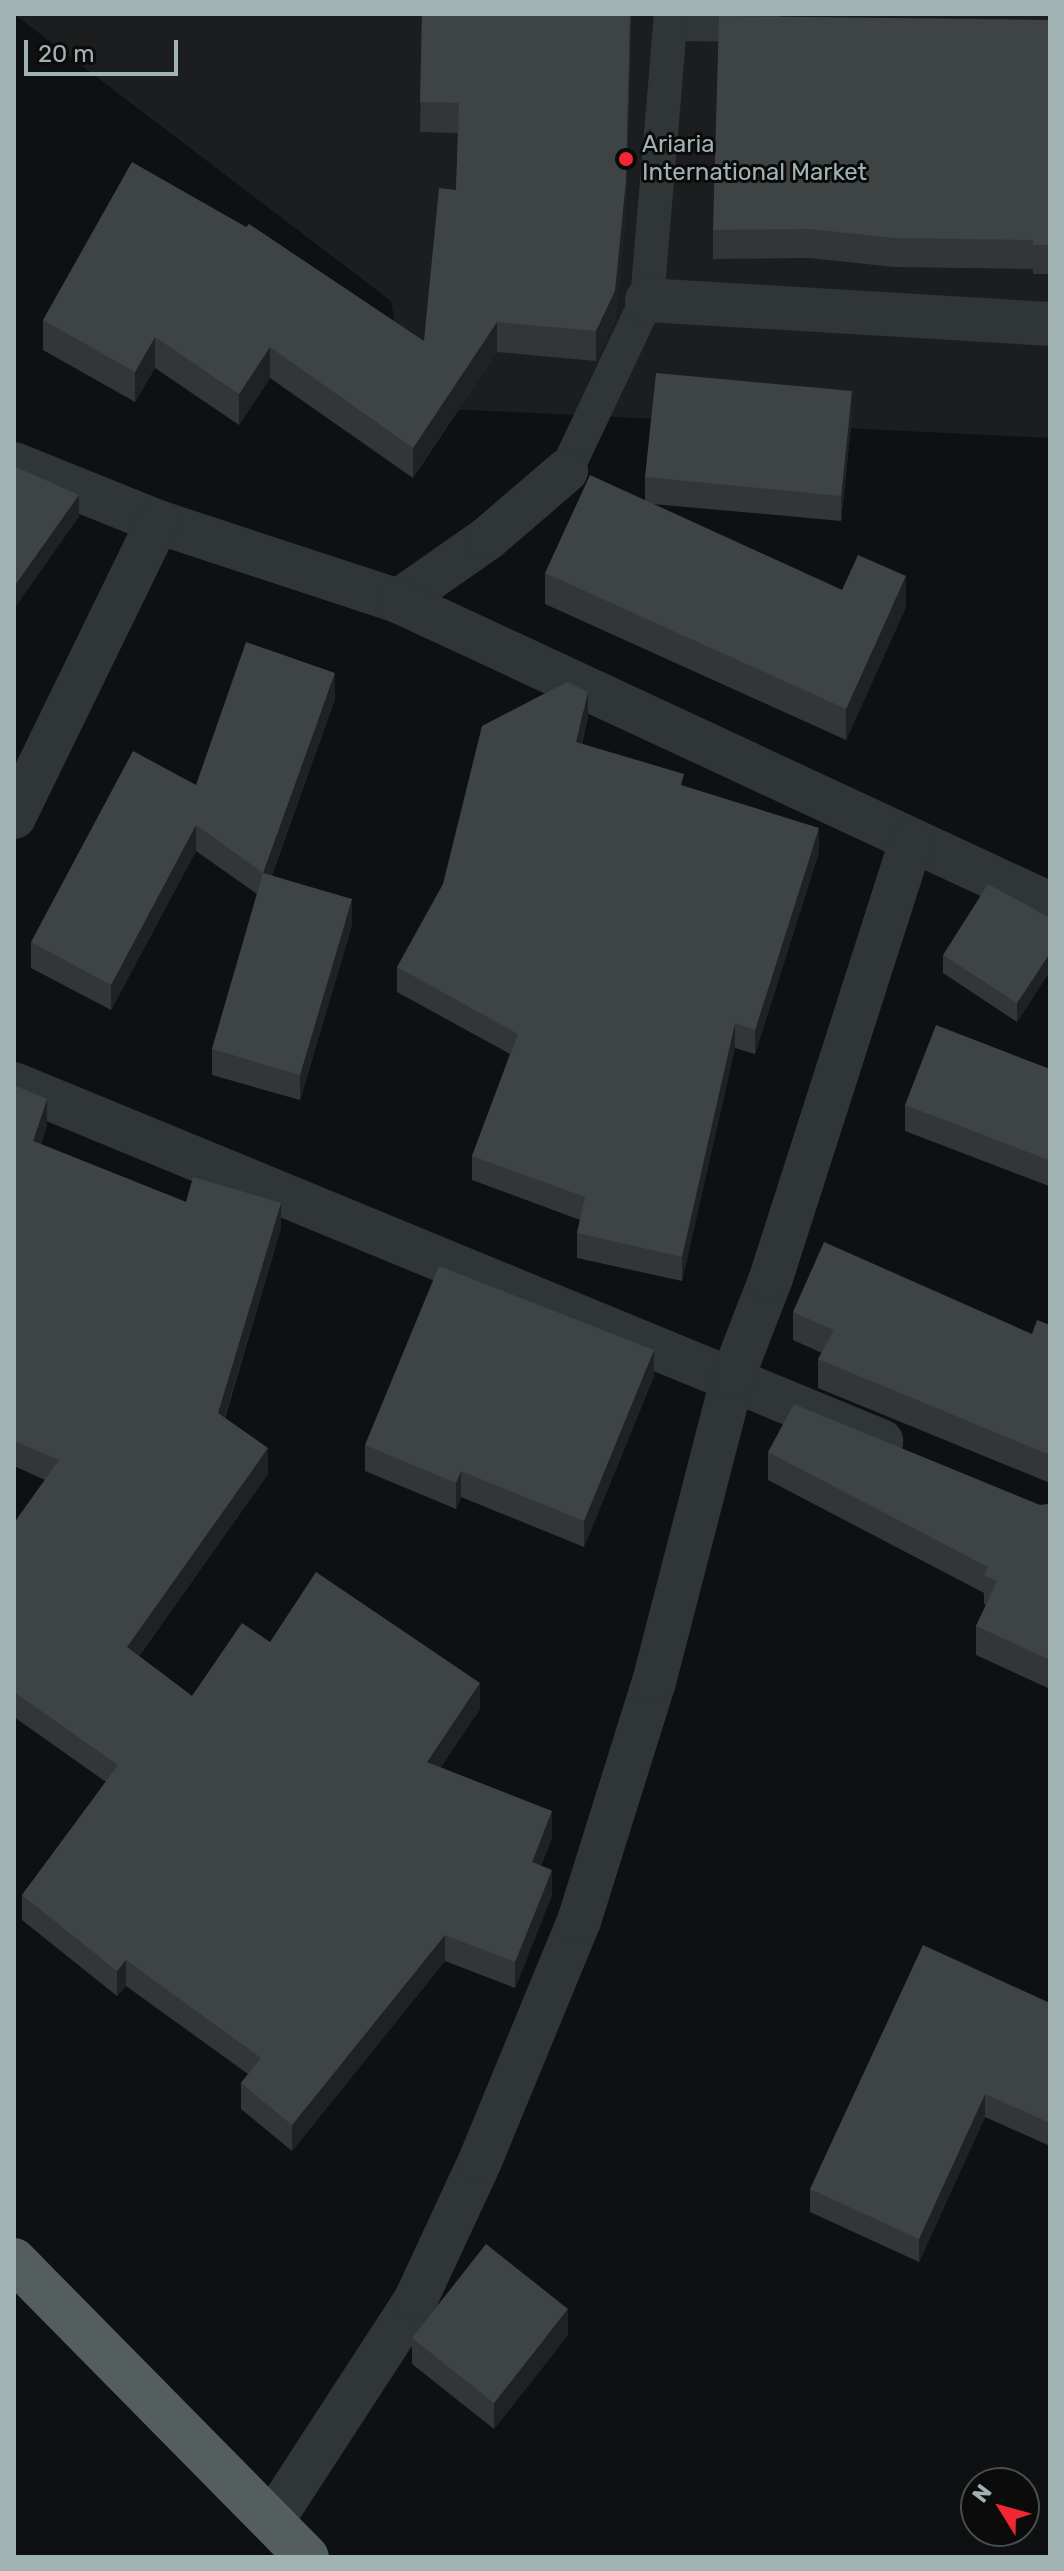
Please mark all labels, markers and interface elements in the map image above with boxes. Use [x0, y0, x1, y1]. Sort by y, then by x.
scale bar [28, 24, 182, 74]
text: 20 m [38, 40, 95, 68]
place label: Ariaria International Market [642, 131, 867, 187]
marker: Ariaria International Market [617, 150, 635, 168]
north arrow [960, 2467, 1040, 2547]
text: N [966, 2479, 998, 2508]

